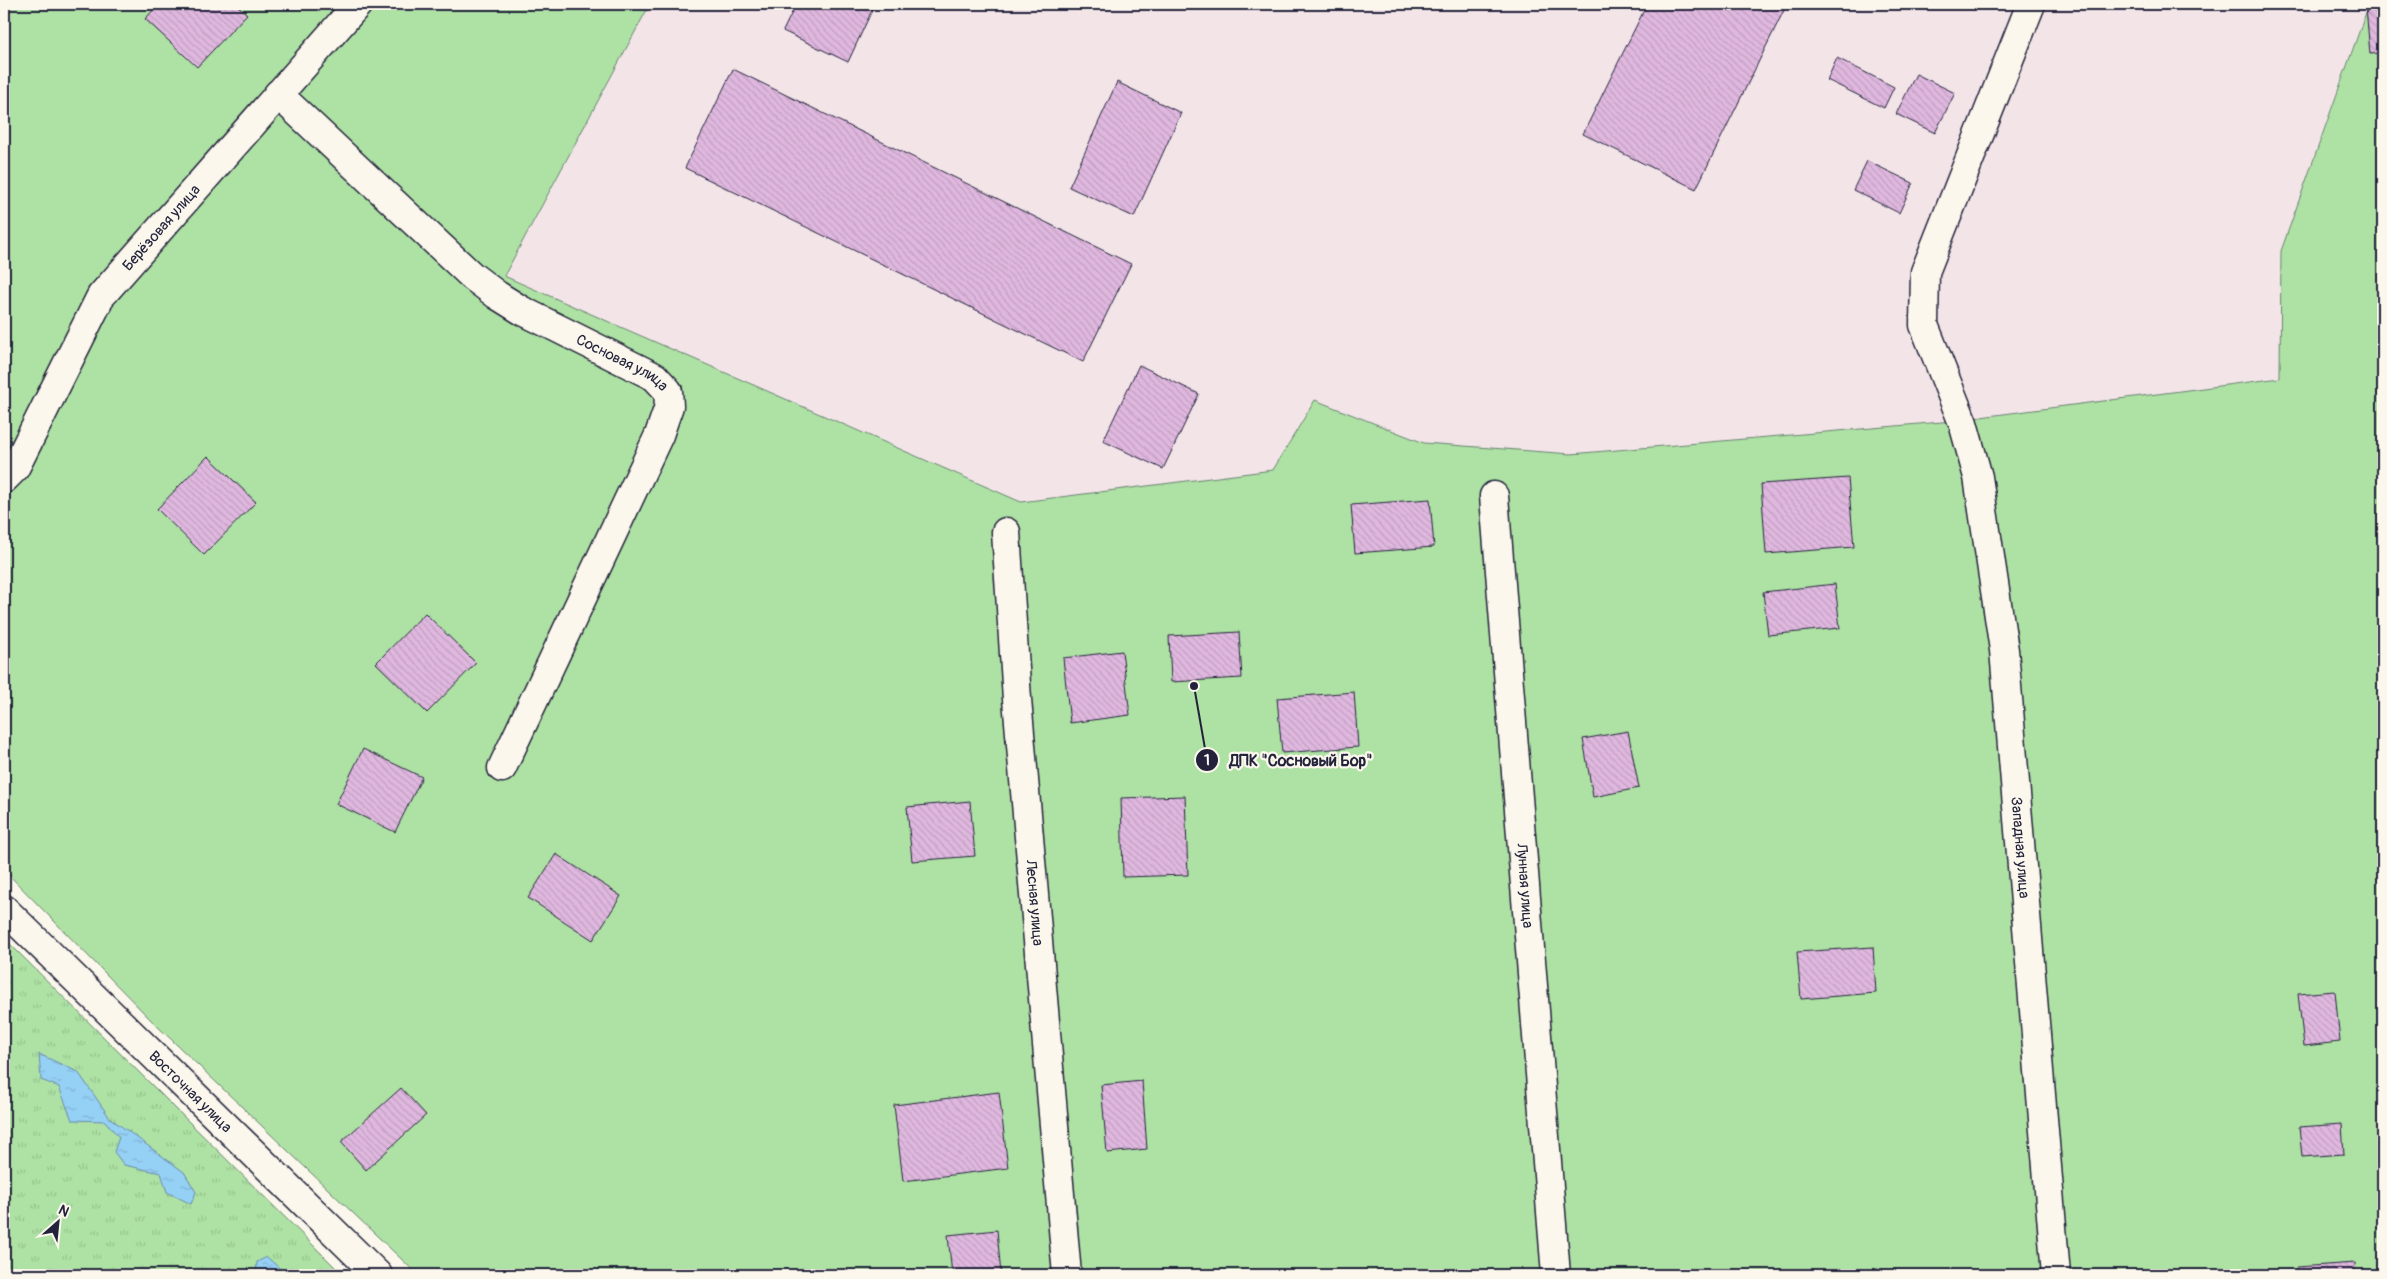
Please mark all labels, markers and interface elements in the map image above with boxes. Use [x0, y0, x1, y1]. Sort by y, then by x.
street label: Берёзовая улица [118, 180, 204, 275]
street label: Сосновая улица [573, 330, 673, 395]
callout: ДПК "Сосновый Бор" [1195, 745, 1383, 776]
text: 1 [1204, 751, 1210, 770]
text: ДПК "Сосновый Бор" [1228, 751, 1373, 771]
street label: Западная улица [2007, 796, 2034, 899]
street label: Лунная улица [1512, 842, 1538, 929]
street label: Лесная улица [1021, 858, 1048, 947]
street label: Восточная улица [145, 1047, 236, 1137]
north arrow [32, 1196, 82, 1246]
text: N [56, 1201, 72, 1221]

